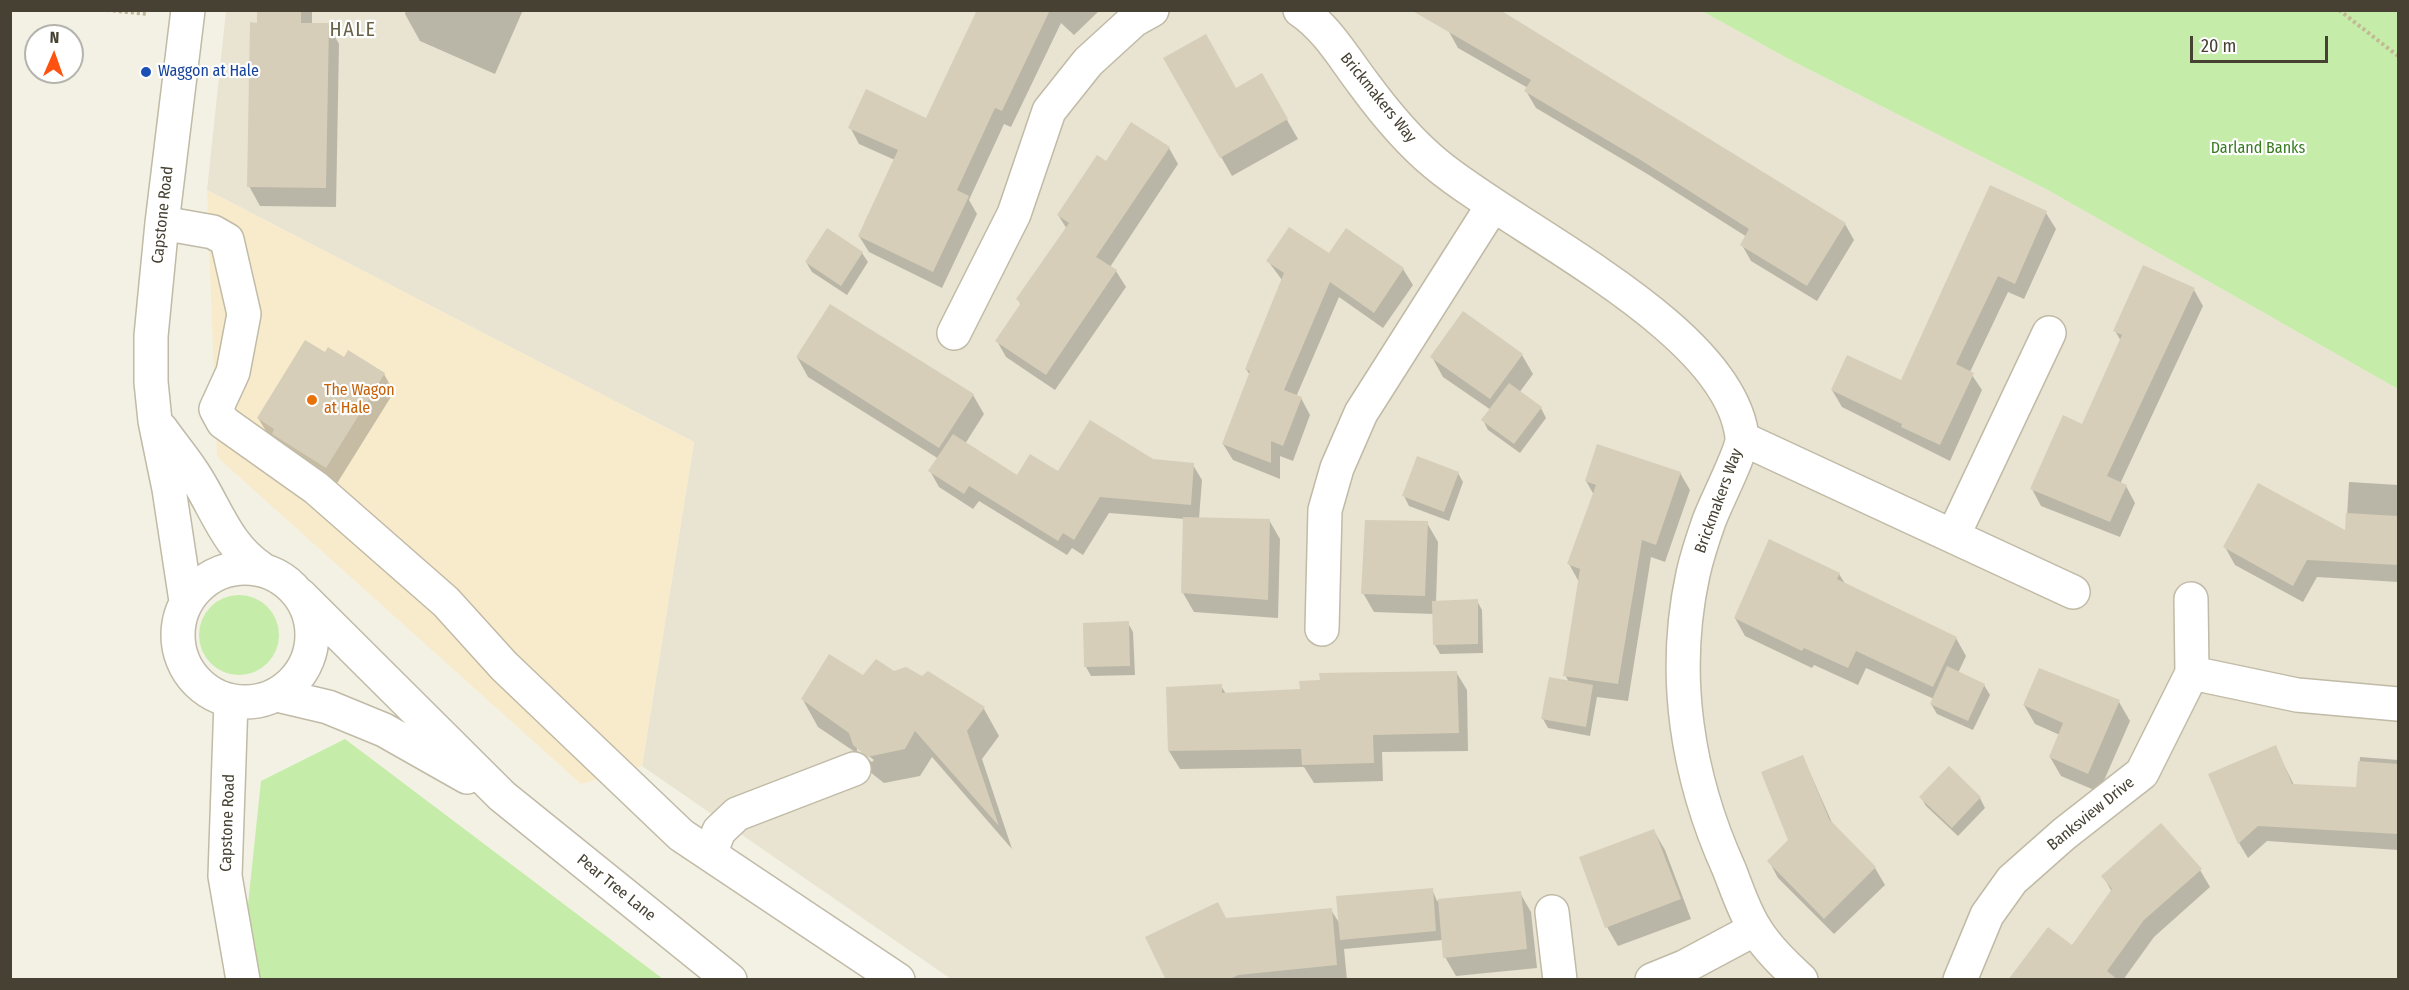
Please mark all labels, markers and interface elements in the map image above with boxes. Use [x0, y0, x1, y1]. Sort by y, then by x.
district label: HALE [330, 18, 376, 42]
north arrow [24, 24, 84, 84]
scale bar [2193, 24, 2331, 62]
text: N [49, 28, 60, 47]
text: 20 m [2201, 35, 2236, 57]
street label: Brickmakers Way [1336, 49, 1420, 147]
place label: Waggon at Hale [158, 62, 259, 82]
marker: Waggon at Hale [139, 65, 153, 79]
park label: Darland Banks [2211, 139, 2305, 159]
street label: Capstone Road [148, 165, 178, 265]
place label: The Wagon at Hale [324, 381, 395, 419]
marker: The Wagon at Hale [305, 393, 319, 407]
street label: Brickmakers Way [1691, 446, 1747, 556]
street label: Banksview Drive [2044, 773, 2138, 855]
street label: Capstone Road [217, 774, 239, 872]
street label: Pear Tree Lane [573, 850, 659, 926]

